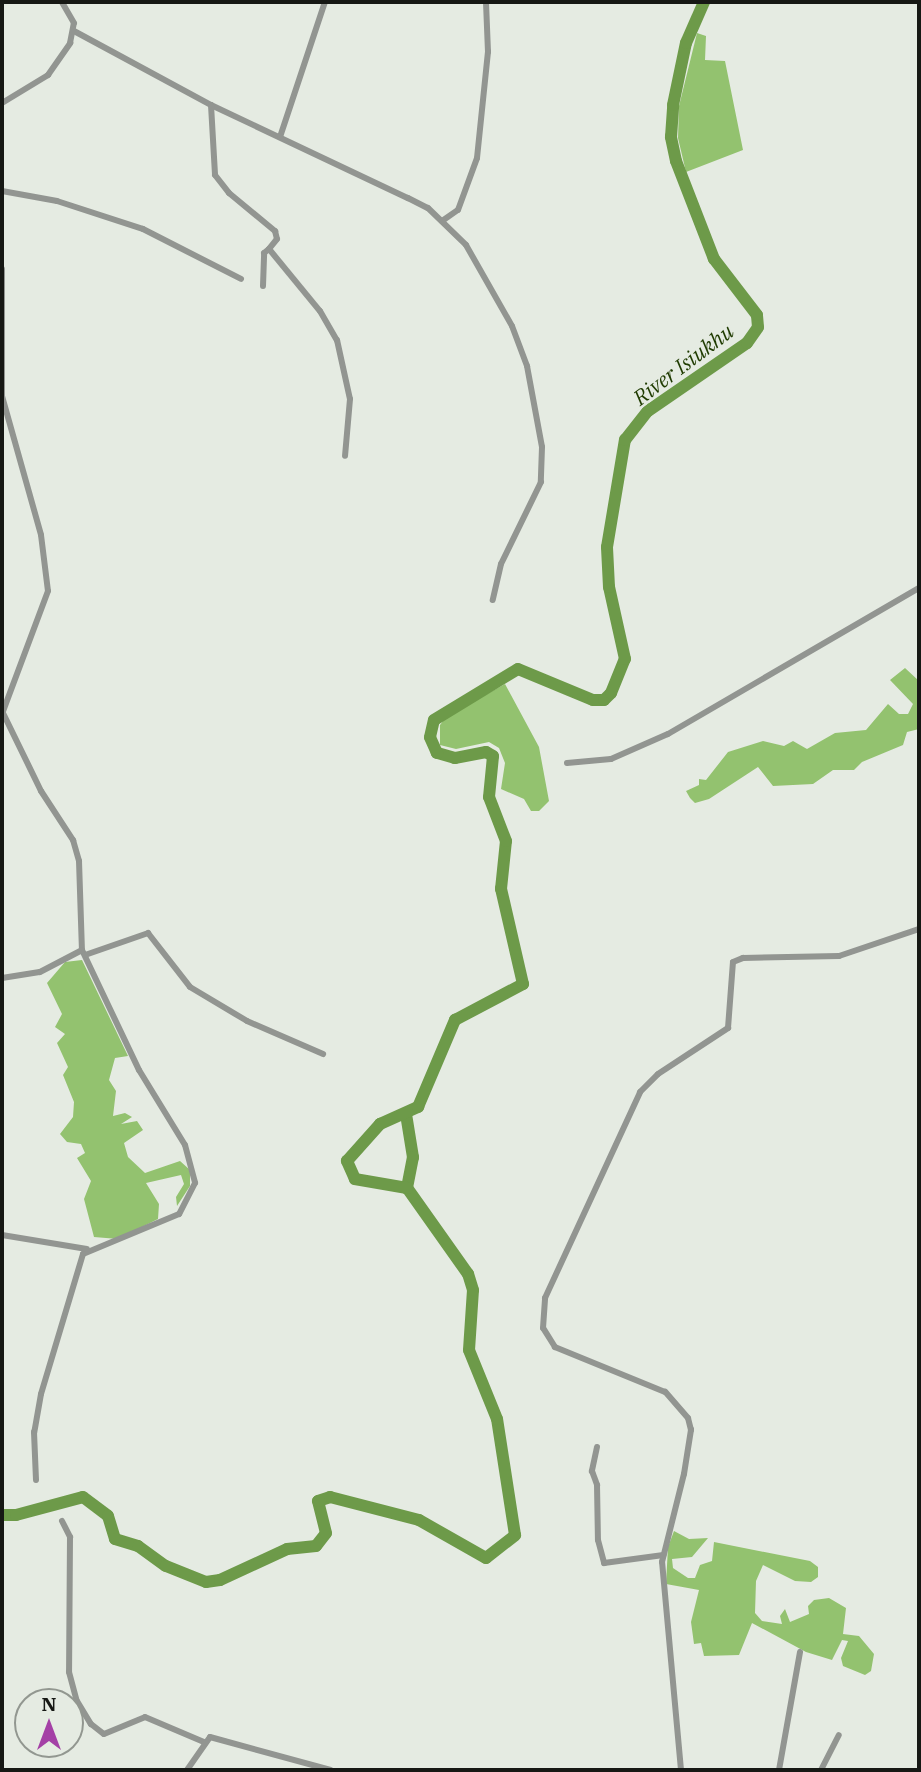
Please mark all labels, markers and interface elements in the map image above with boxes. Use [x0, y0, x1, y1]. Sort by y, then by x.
water label: River Isiukhu [628, 318, 738, 410]
north arrow [14, 1688, 84, 1758]
text: N [41, 1692, 57, 1716]

